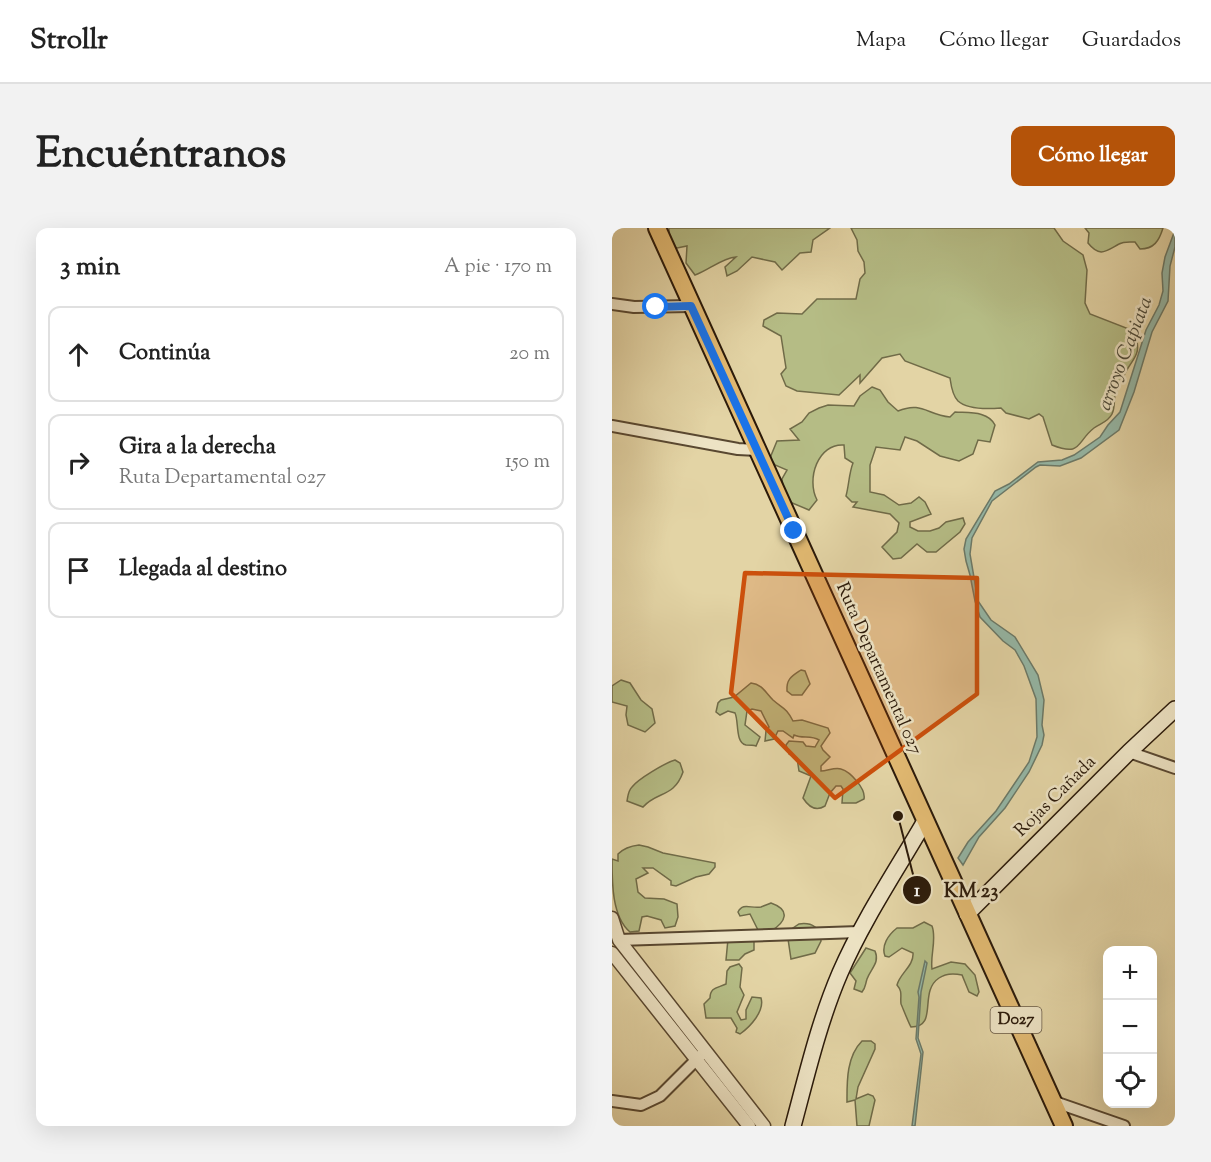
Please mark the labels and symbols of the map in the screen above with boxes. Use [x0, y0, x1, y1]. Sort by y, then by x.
route start [642, 293, 668, 319]
water label: arroyo Capiata [1091, 293, 1161, 415]
route end [780, 517, 806, 543]
street label: Ruta Departamental 027 [828, 579, 928, 759]
street label: Rojas Cañada [1009, 750, 1103, 844]
callout: KM 23 [902, 871, 1011, 909]
text: KM 23 [944, 878, 998, 907]
text: 1 [914, 879, 921, 905]
road number: D027 [990, 1007, 1042, 1033]

